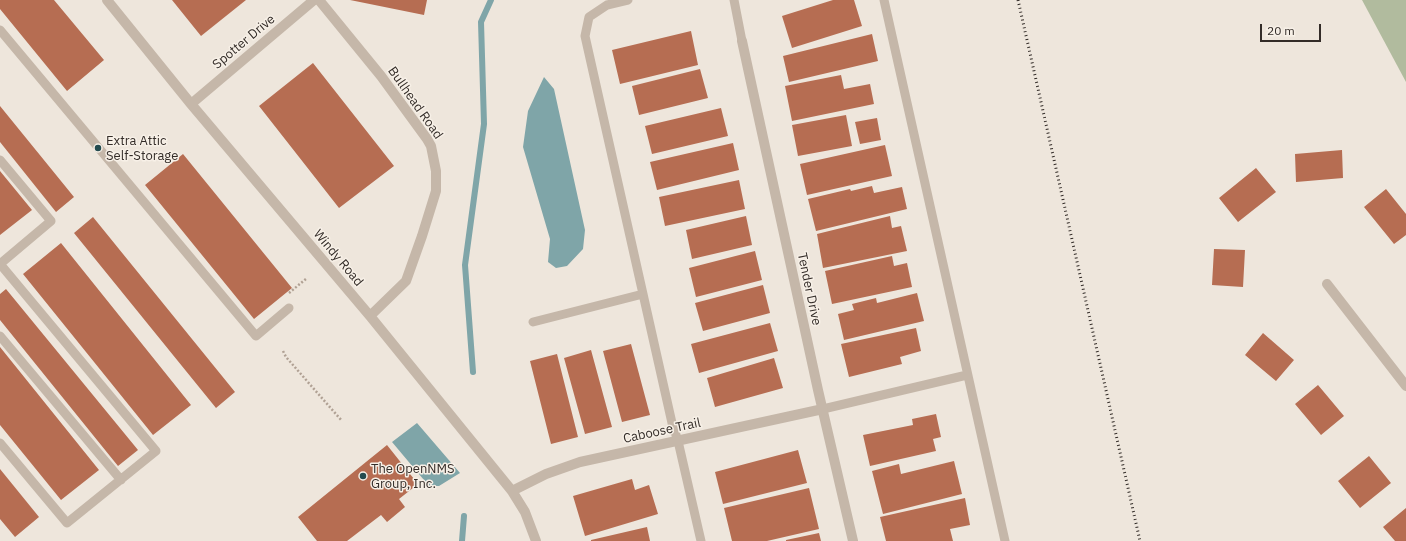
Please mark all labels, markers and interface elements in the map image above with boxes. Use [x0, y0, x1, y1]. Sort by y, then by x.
street label: Spotter Drive [210, 11, 278, 73]
scale bar [1262, 16, 1323, 42]
text: 20 m [1267, 23, 1295, 38]
street label: Bullhead Road [384, 64, 446, 142]
place label: Extra Attic Self-Storage [106, 133, 178, 164]
marker: Extra Attic Self-Storage [93, 143, 103, 153]
street label: Windy Road [310, 226, 366, 290]
street label: Tender Drive [794, 251, 824, 327]
street label: Caboose Trail [622, 415, 702, 447]
place label: The OpenNMS Group, Inc. [371, 461, 455, 492]
marker: The OpenNMS Group, Inc. [358, 471, 368, 481]

